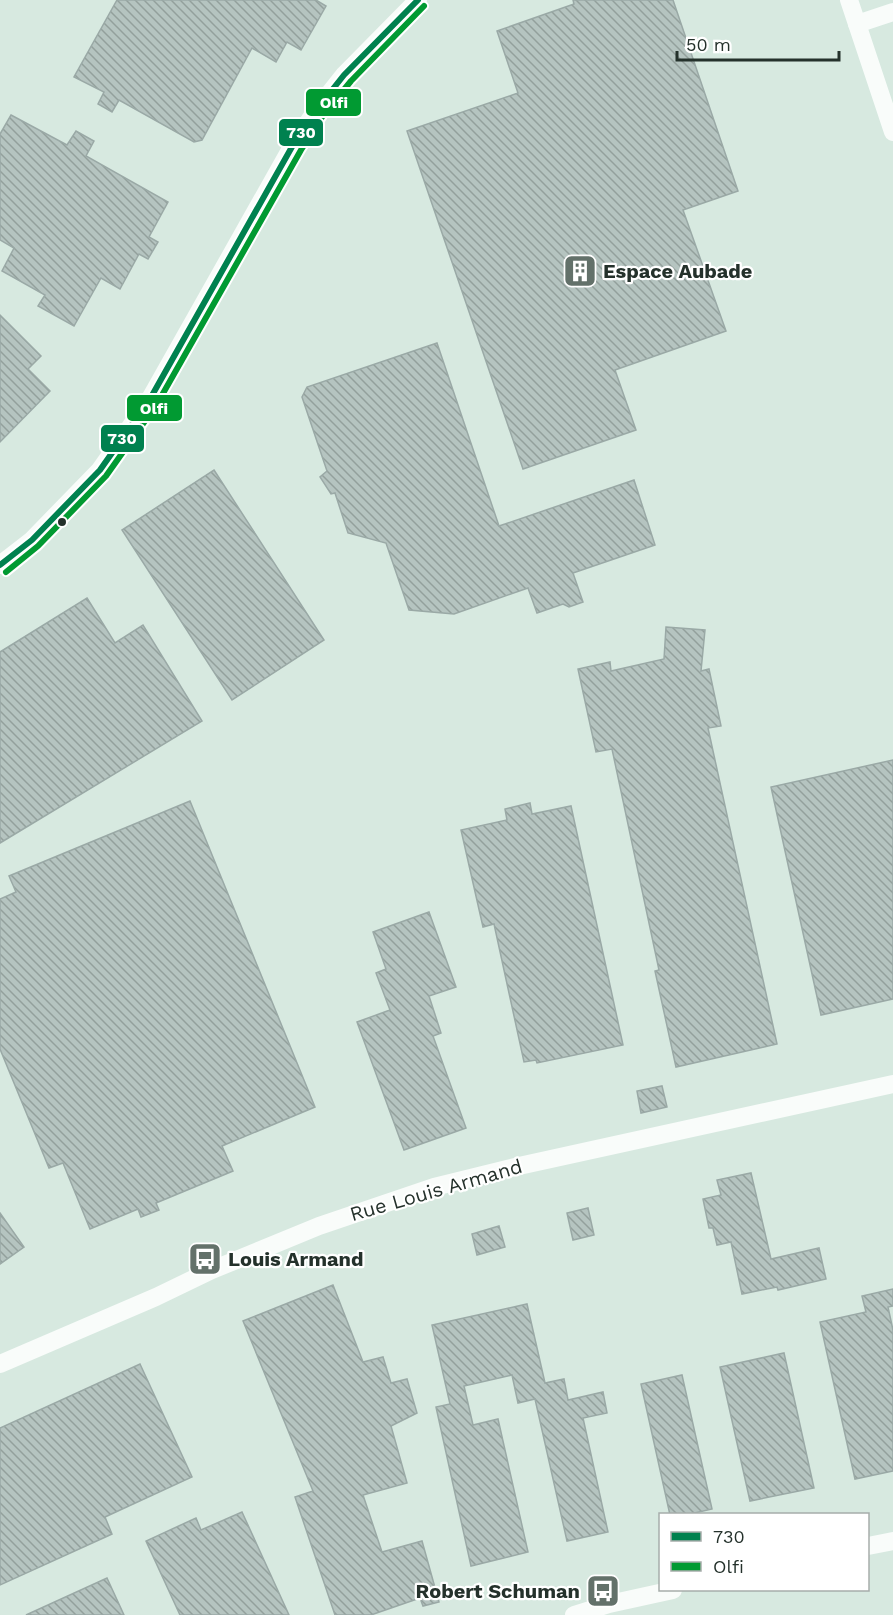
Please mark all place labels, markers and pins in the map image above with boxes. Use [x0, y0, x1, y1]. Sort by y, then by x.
building icon: Espace Aubade [562, 253, 598, 289]
place label: Espace Aubade [603, 259, 752, 283]
unlabelled marker [56, 516, 68, 528]
bus stop icon: Louis Armand [187, 1241, 223, 1277]
place label: Louis Armand [228, 1247, 364, 1271]
bus stop icon: Robert Schuman [585, 1573, 621, 1609]
place label: Robert Schuman [416, 1579, 580, 1603]

